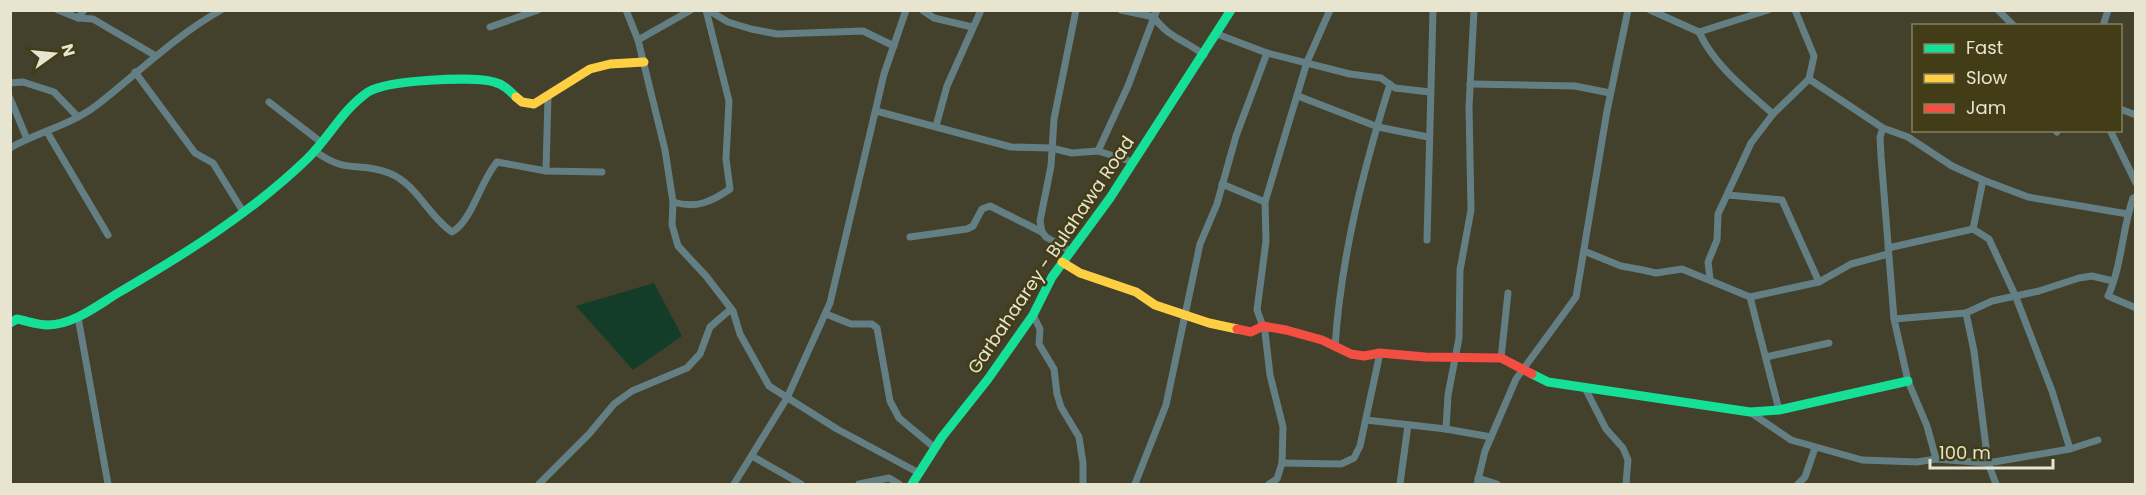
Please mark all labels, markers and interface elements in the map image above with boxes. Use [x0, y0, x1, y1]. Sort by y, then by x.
north arrow [24, 24, 84, 84]
legend [1912, 24, 2122, 132]
text: Fast [1966, 35, 2003, 60]
text: N [55, 41, 81, 59]
text: Slow [1966, 65, 2008, 90]
text: Jam [1966, 95, 2006, 120]
street label: Garbahaarey - Bulahawa Road [961, 131, 1140, 379]
scale bar [1930, 432, 2053, 470]
text: 100 m [1939, 440, 1991, 465]

